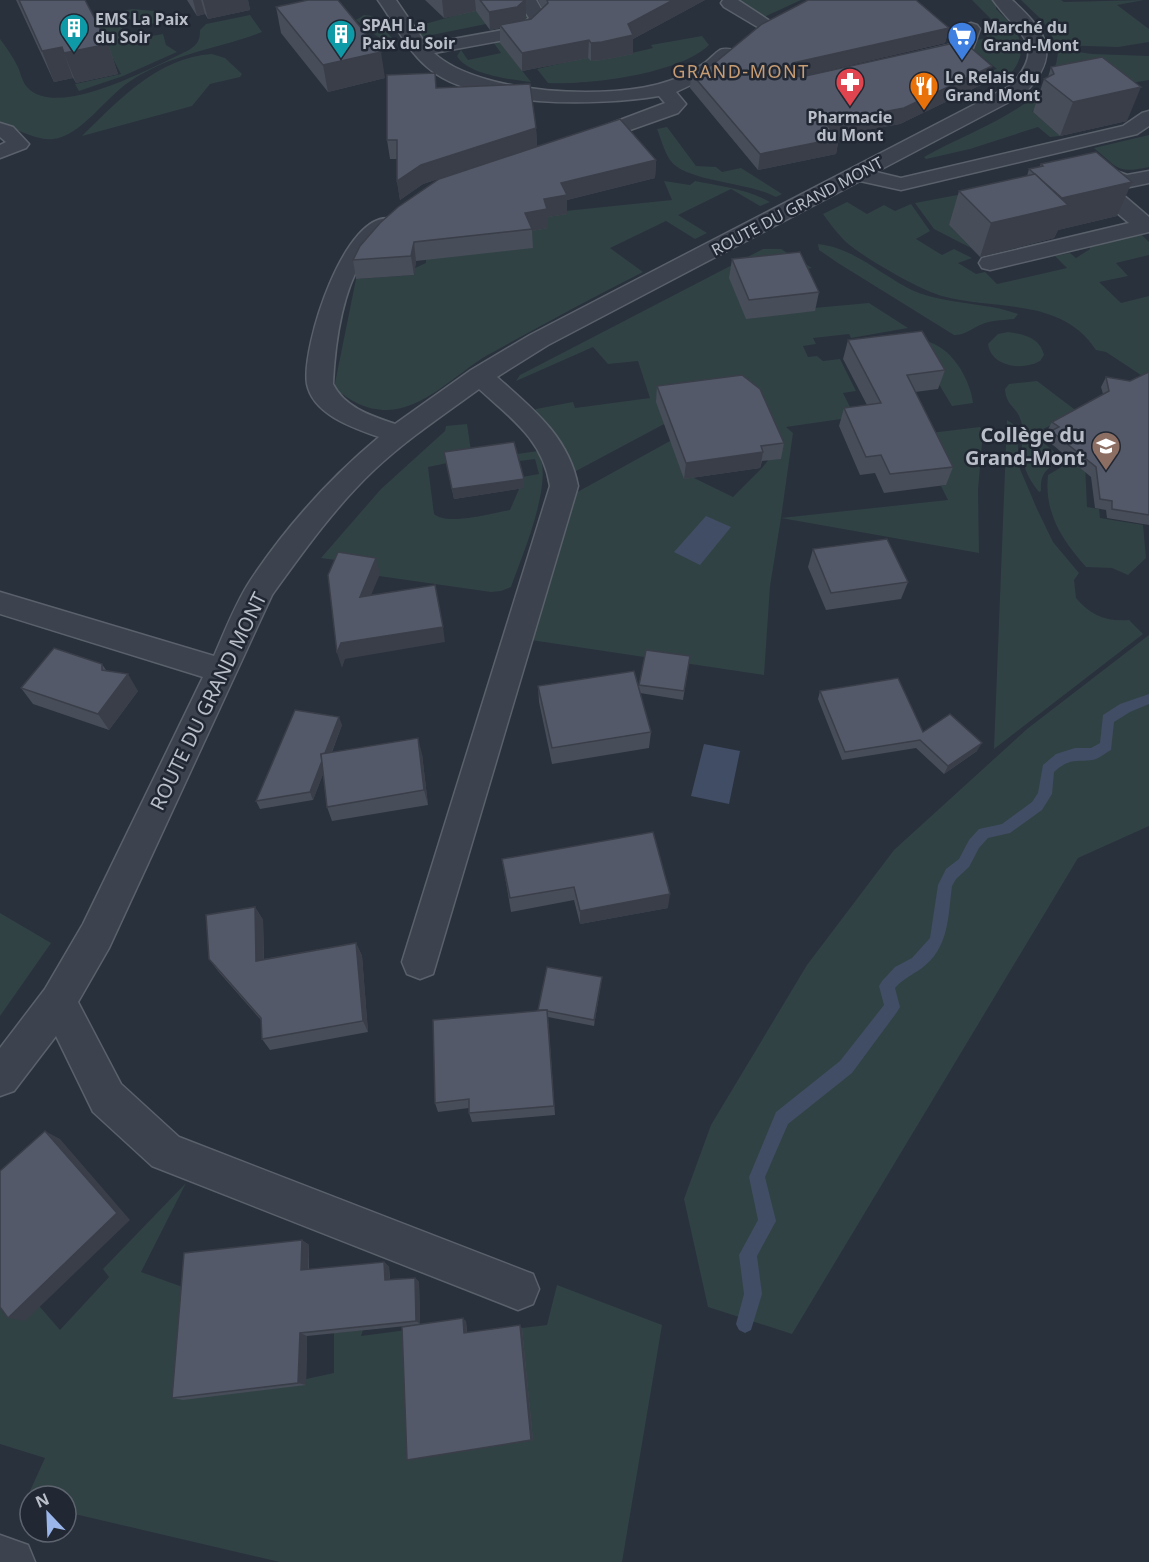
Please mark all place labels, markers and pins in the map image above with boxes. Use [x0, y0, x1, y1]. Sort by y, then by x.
place label: EMS La Paix du Soir [95, 8, 189, 48]
building icon: EMS La Paix du Soir [58, 12, 90, 54]
place label: SPAH La Paix du Soir [362, 14, 455, 54]
place label: Marché du Grand-Mont [983, 16, 1079, 56]
building icon: SPAH La Paix du Soir [325, 18, 357, 60]
supermarket icon: Marché du Grand-Mont [946, 20, 978, 62]
pharmacy icon: Pharmacie du Mont [834, 66, 866, 108]
place label: Le Relais du Grand Mont [945, 66, 1040, 106]
restaurant icon: Le Relais du Grand Mont [908, 70, 940, 112]
place label: Pharmacie du Mont [808, 106, 892, 146]
place label: Collège du Grand-Mont [965, 421, 1085, 471]
school or university icon: Collège du Grand-Mont [1090, 430, 1122, 472]

